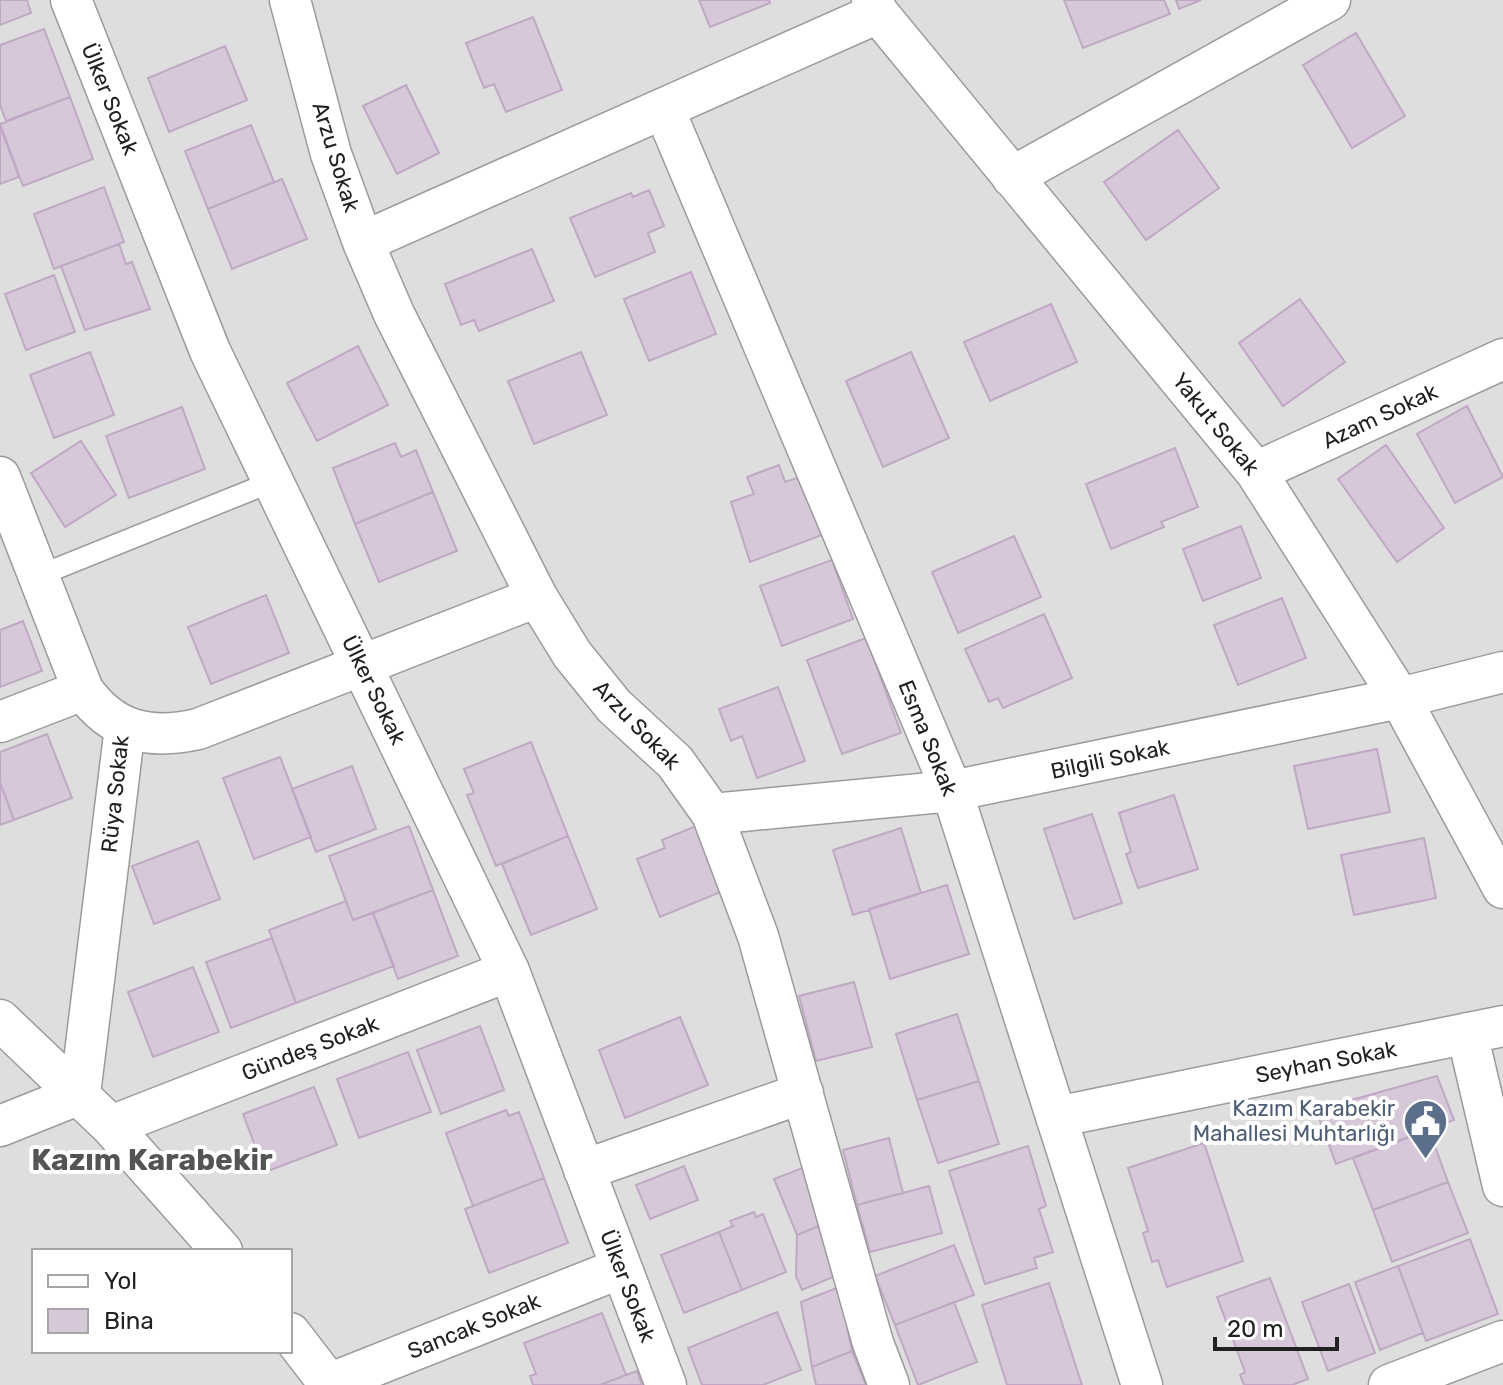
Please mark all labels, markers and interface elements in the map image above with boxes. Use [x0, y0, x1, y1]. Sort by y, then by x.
street label: Ülker Sokak [75, 39, 145, 159]
street label: Arzu Sokak [306, 99, 366, 216]
street label: Yakut Sokak [1167, 367, 1266, 481]
street label: Azam Sokak [1318, 377, 1442, 454]
street label: Ülker Sokak [336, 631, 412, 750]
street label: Arzu Sokak [588, 675, 687, 776]
street label: Esma Sokak [893, 676, 964, 800]
street label: Rüya Sokak [95, 733, 135, 854]
street label: Bilgili Sokak [1048, 733, 1173, 785]
street label: Gündeş Sokak [238, 1009, 383, 1086]
street label: Seyhan Sokak [1253, 1035, 1399, 1089]
place label: Kazım Karabekir Mahallesi Muhtarlığı [1193, 1095, 1396, 1147]
public building icon: Kazım Karabekir Mahallesi Muhtarlığı [1402, 1097, 1450, 1160]
district label: Kazım Karabekir [31, 1142, 273, 1178]
street label: Ülker Sokak [594, 1226, 662, 1347]
legend [32, 1249, 292, 1353]
text: Yol [104, 1267, 137, 1295]
street label: Sancak Sokak [404, 1287, 545, 1365]
scale bar [1215, 1301, 1337, 1351]
text: Bina [104, 1307, 154, 1335]
text: 20 m [1227, 1315, 1284, 1343]

